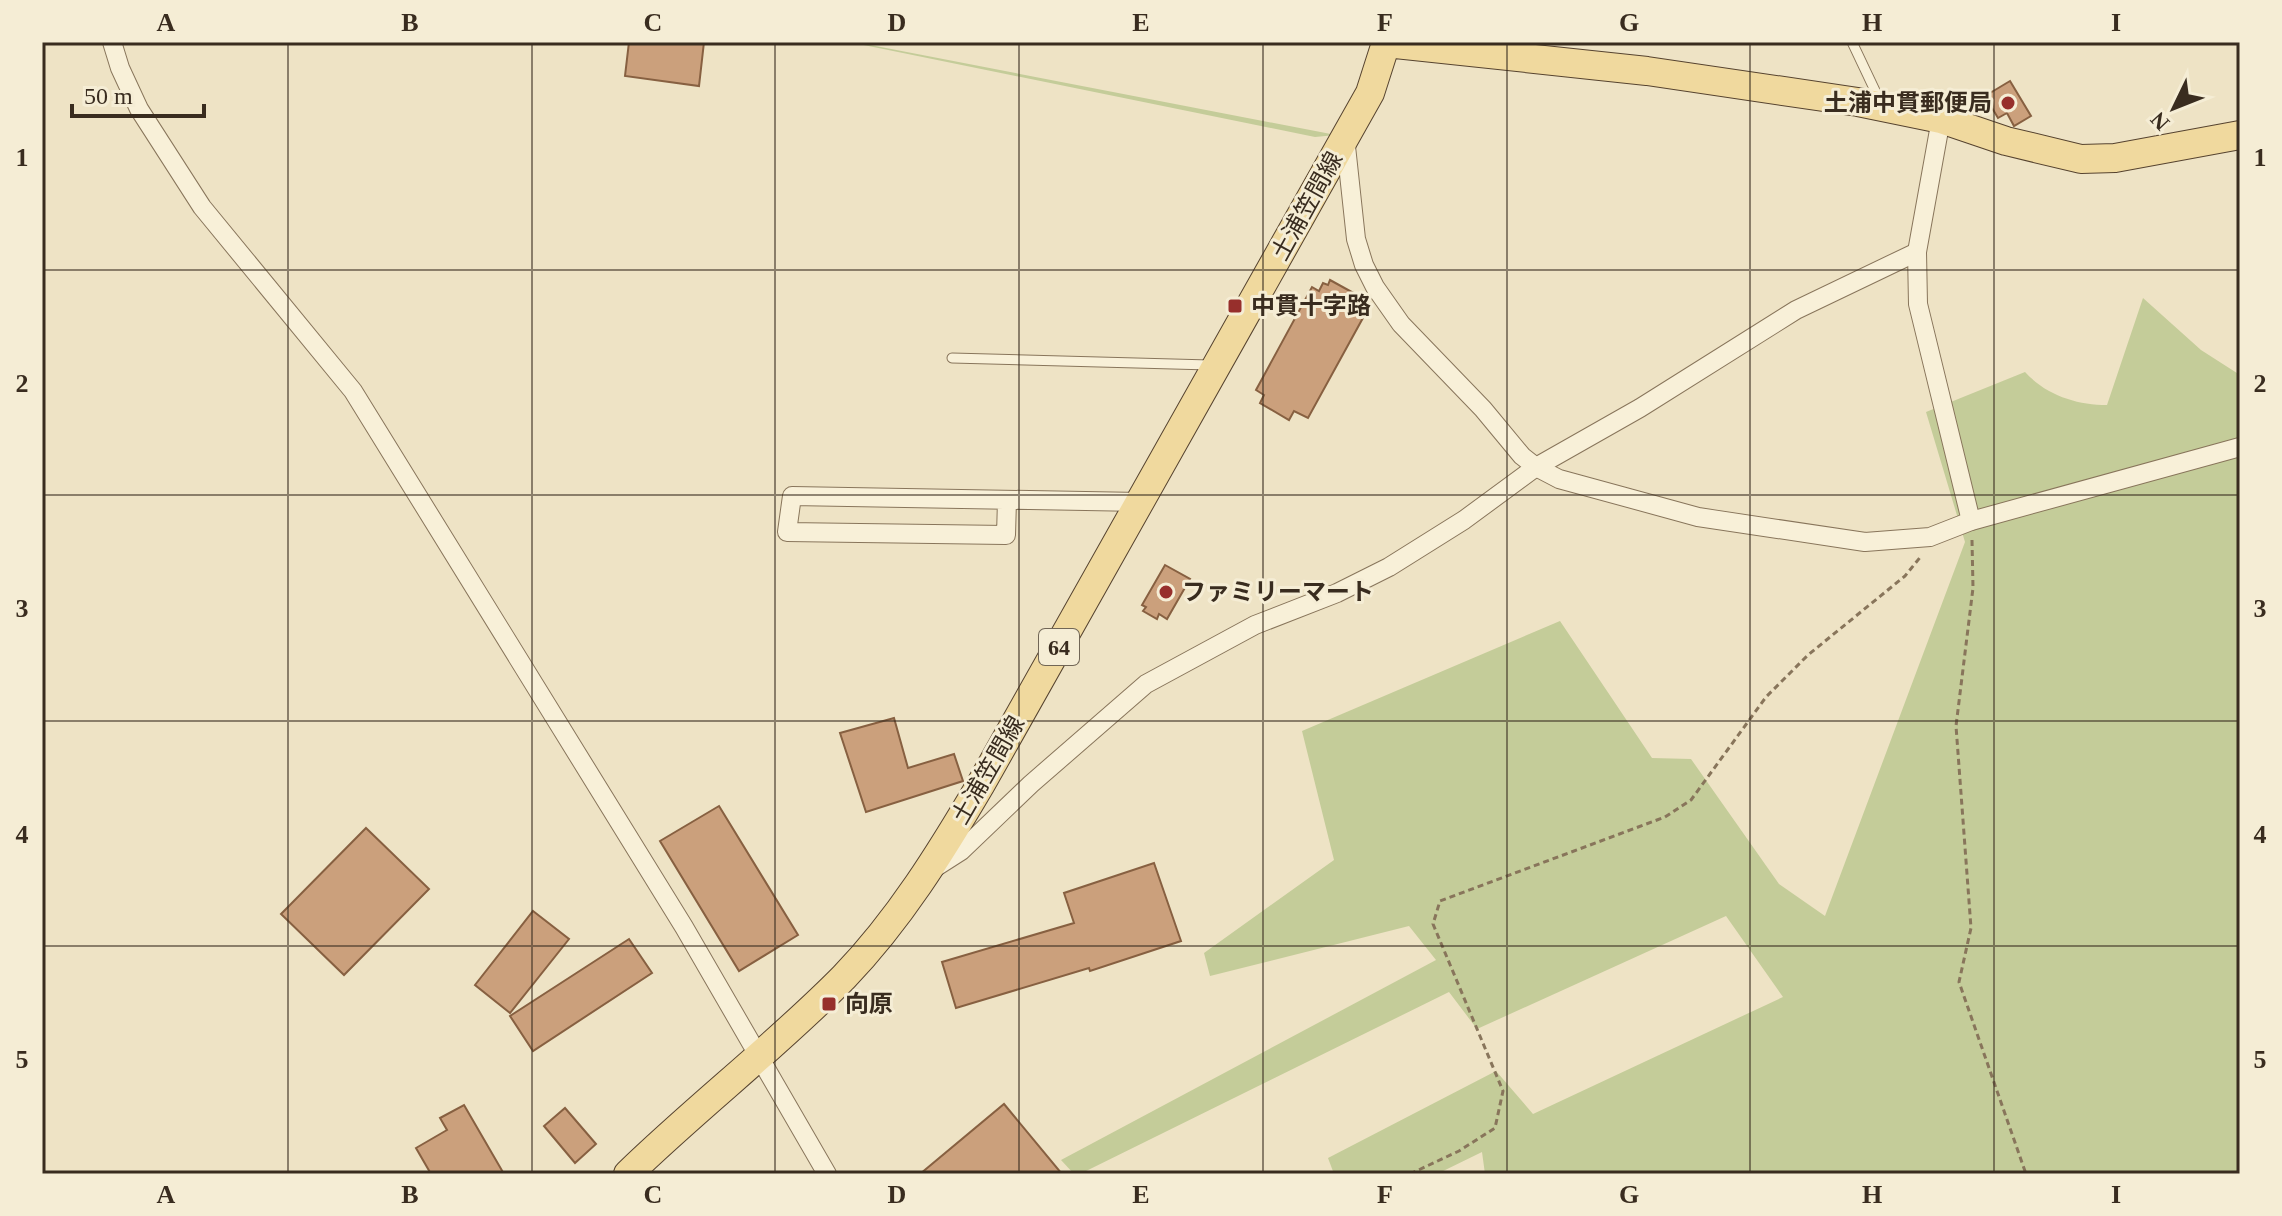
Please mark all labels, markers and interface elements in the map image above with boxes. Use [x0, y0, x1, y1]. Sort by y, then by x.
text: A [157, 8, 176, 37]
text: B [401, 8, 419, 37]
text: C [644, 8, 662, 37]
text: D [888, 8, 906, 37]
text: E [1132, 8, 1150, 37]
text: F [1377, 8, 1393, 37]
text: G [1619, 8, 1639, 37]
text: H [1862, 8, 1882, 37]
text: I [2111, 8, 2121, 37]
scale bar [72, 68, 204, 118]
north arrow [2134, 68, 2214, 148]
text: 50 m [84, 83, 133, 109]
place label: 土浦中貫郵便局 [1824, 90, 1992, 116]
marker: 土浦中貫郵便局 [1999, 94, 2017, 112]
text: N [2145, 107, 2174, 136]
text: 1 [16, 143, 29, 172]
text: 1 [2254, 143, 2267, 172]
street label: 土浦笠間線 [1267, 147, 1347, 265]
place label: 中貫十字路 [1251, 293, 1371, 319]
marker: 中貫十字路 [1226, 297, 1244, 315]
text: 2 [16, 369, 29, 398]
text: 2 [2254, 369, 2267, 398]
place label: ファミリーマート [1182, 579, 1374, 605]
marker: ファミリーマート [1157, 583, 1175, 601]
text: 3 [16, 594, 29, 623]
text: 3 [2254, 594, 2267, 623]
road number: 64 [1039, 629, 1079, 665]
street label: 土浦笠間線 [947, 712, 1029, 828]
text: 4 [16, 820, 29, 849]
text: 4 [2254, 820, 2267, 849]
place label: 向原 [845, 991, 893, 1017]
marker: 向原 [820, 995, 838, 1013]
text: 5 [16, 1045, 29, 1074]
text: 5 [2254, 1045, 2267, 1074]
text: A [157, 1180, 176, 1209]
text: B [401, 1180, 419, 1209]
text: C [644, 1180, 662, 1209]
text: D [888, 1180, 906, 1209]
text: E [1132, 1180, 1150, 1209]
text: F [1377, 1180, 1393, 1209]
text: G [1619, 1180, 1639, 1209]
text: H [1862, 1180, 1882, 1209]
text: I [2111, 1180, 2121, 1209]

